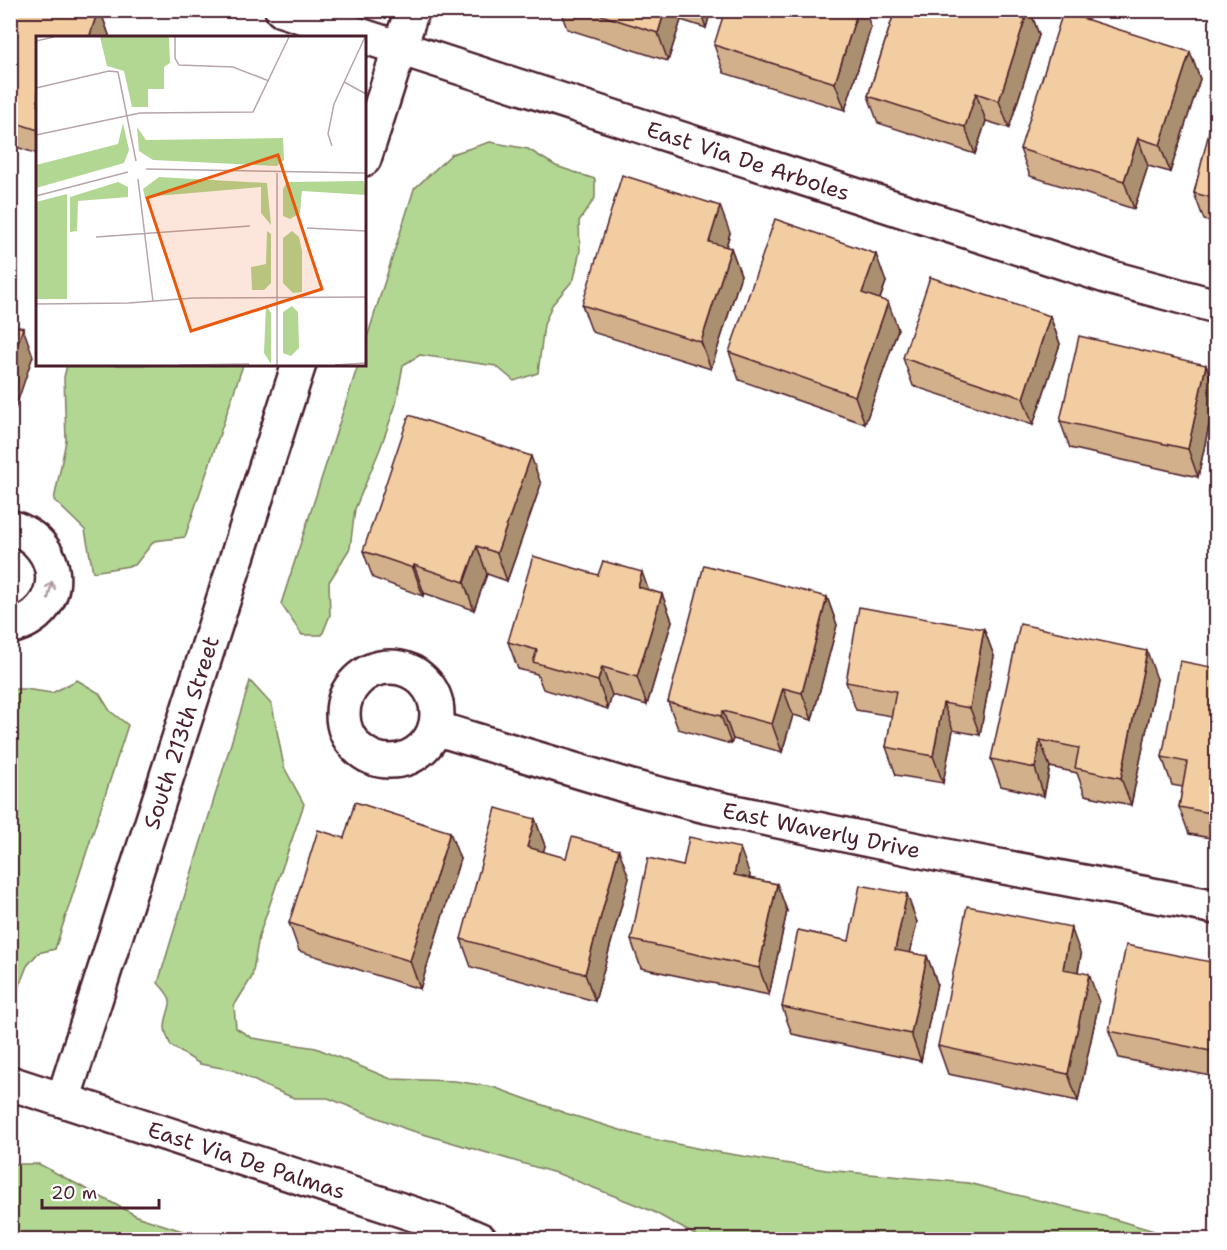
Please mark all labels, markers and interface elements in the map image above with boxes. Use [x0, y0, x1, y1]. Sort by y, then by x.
inset map [36, 36, 366, 366]
street label: East Via De Arboles [643, 114, 854, 207]
one-way arrow [45, 580, 57, 599]
street label: South 213th Street [136, 632, 225, 833]
street label: East Waverly Drive [720, 795, 923, 865]
street label: East Via De Palmas [144, 1114, 349, 1206]
scale bar [42, 1172, 159, 1210]
text: 20 m [51, 1181, 97, 1205]

